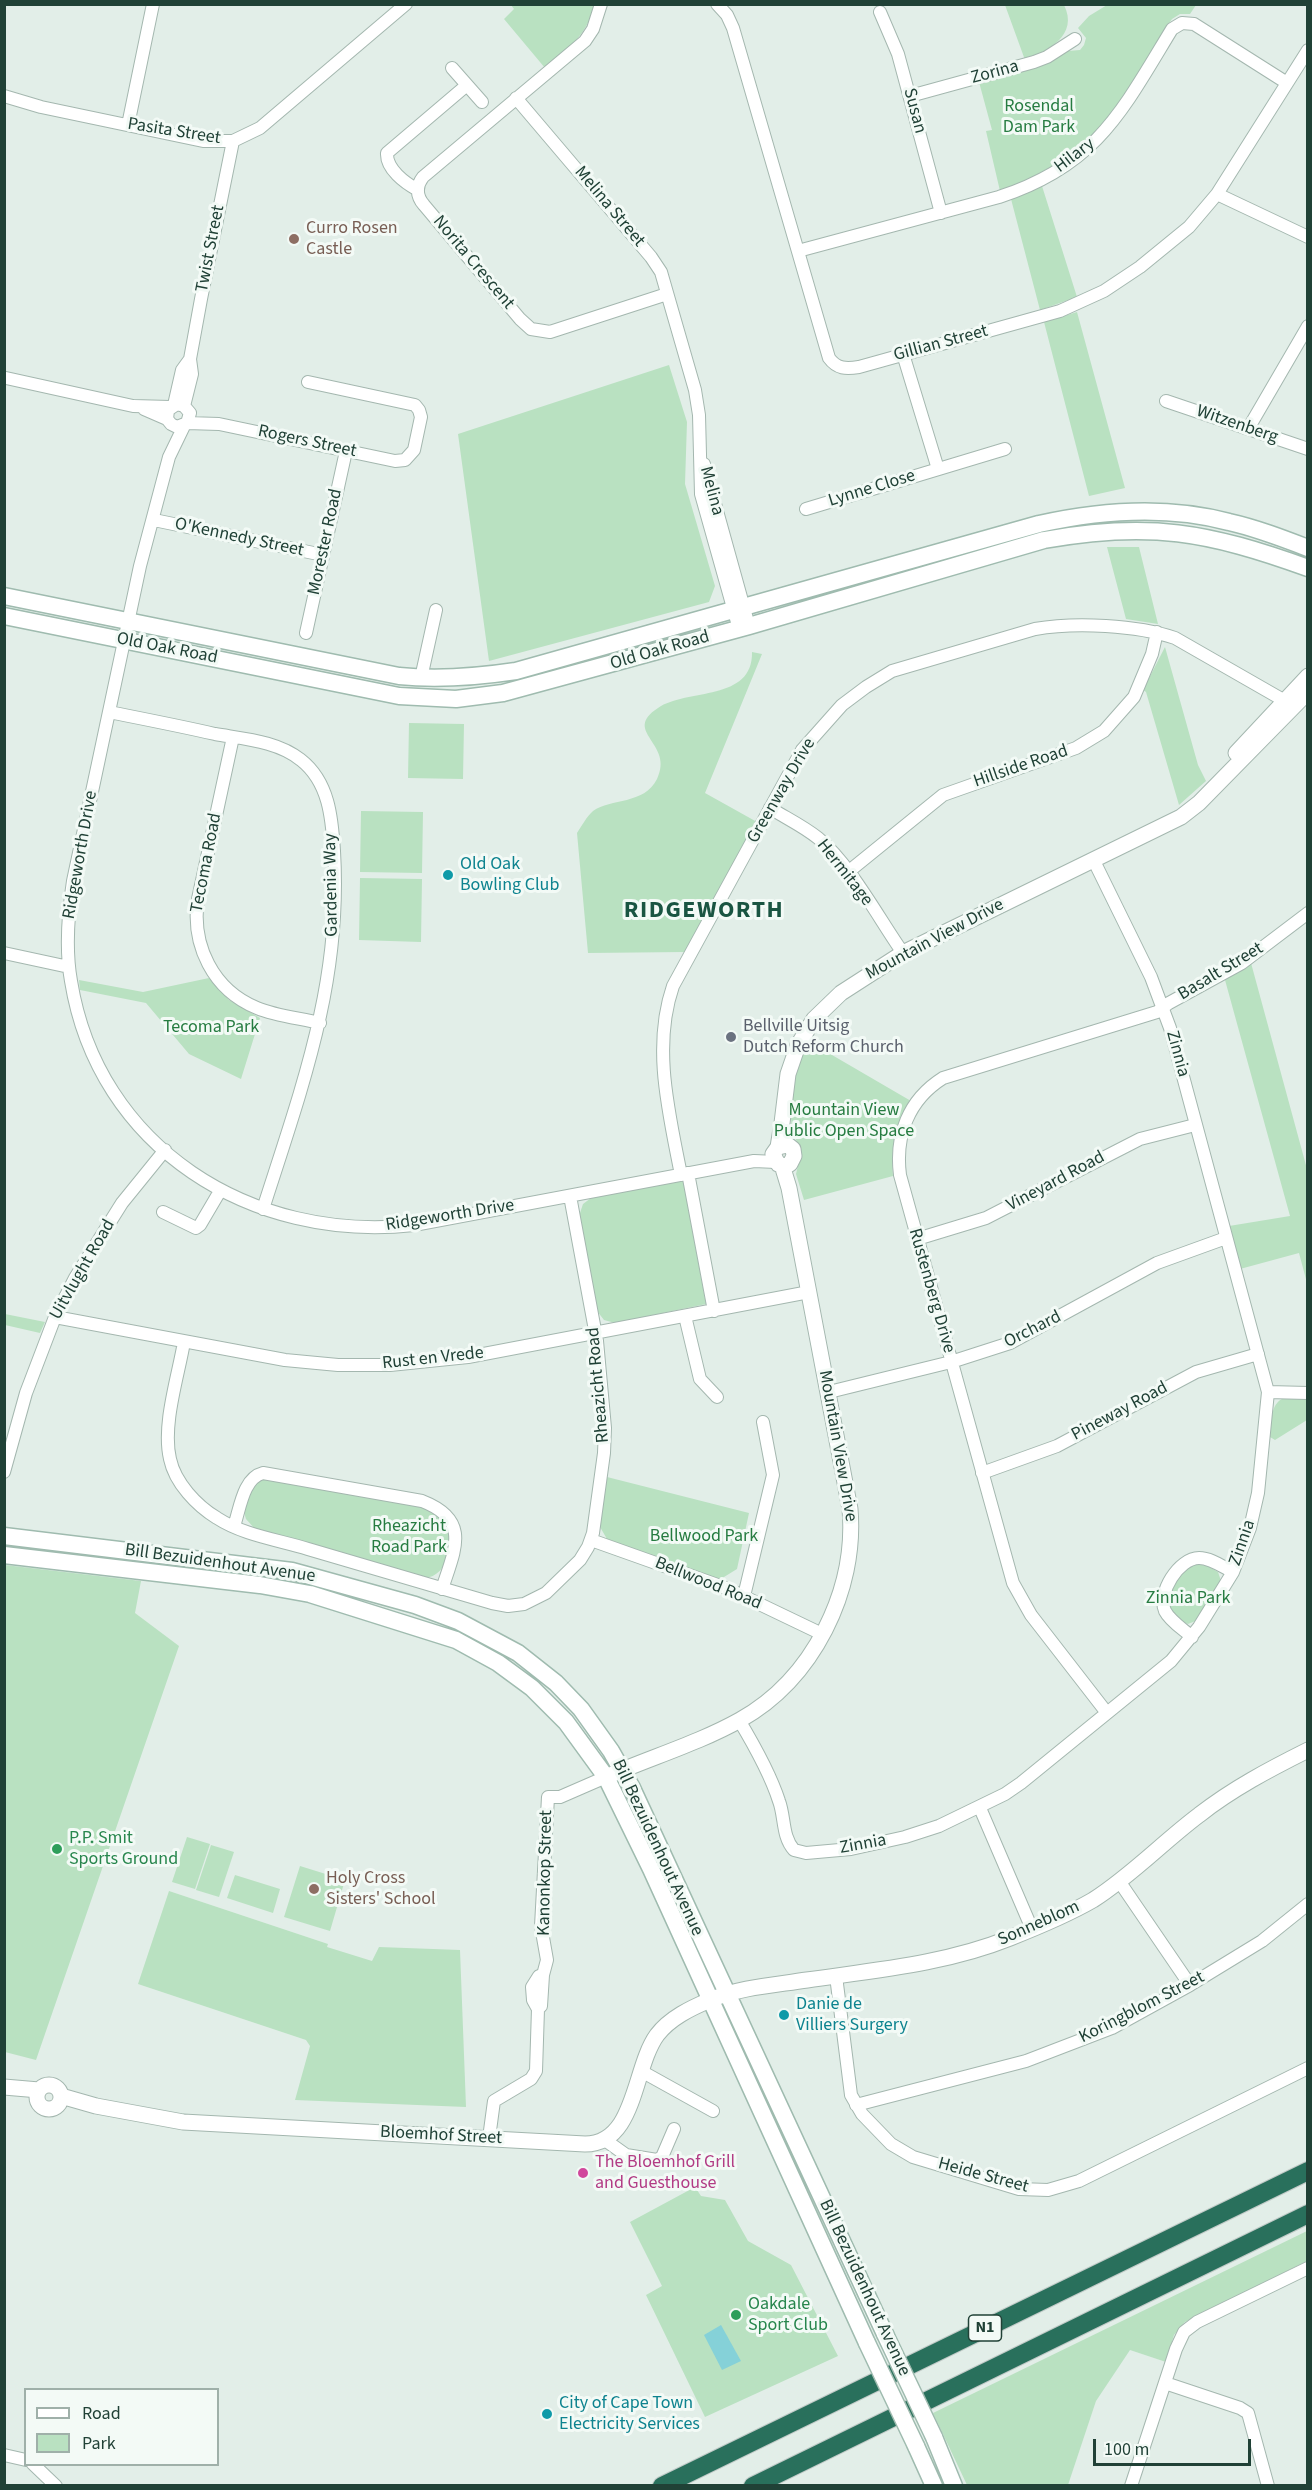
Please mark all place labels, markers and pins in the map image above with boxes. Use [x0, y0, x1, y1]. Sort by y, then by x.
place label: Curro Rosen Castle [306, 218, 398, 260]
marker: Curro Rosen Castle [287, 232, 301, 246]
place label: Old Oak Bowling Club [460, 854, 559, 896]
marker: Old Oak Bowling Club [441, 868, 455, 882]
place label: Bellville Uitsig Dutch Reform Church [743, 1016, 904, 1058]
marker: Bellville Uitsig Dutch Reform Church [724, 1030, 738, 1044]
place label: P.P. Smit Sports Ground [69, 1828, 178, 1870]
marker: P.P. Smit Sports Ground [50, 1842, 64, 1856]
place label: Holy Cross Sisters' School [326, 1868, 436, 1910]
marker: Holy Cross Sisters' School [307, 1882, 321, 1896]
place label: Danie de Villiers Surgery [796, 1994, 908, 2036]
marker: Danie de Villiers Surgery [777, 2008, 791, 2022]
place label: The Bloemhof Grill and Guesthouse [595, 2152, 735, 2194]
marker: The Bloemhof Grill and Guesthouse [576, 2166, 590, 2180]
place label: Oakdale Sport Club [748, 2294, 828, 2336]
marker: Oakdale Sport Club [729, 2308, 743, 2322]
place label: City of Cape Town Electricity Services [559, 2393, 700, 2436]
marker: City of Cape Town Electricity Services [540, 2407, 554, 2421]

